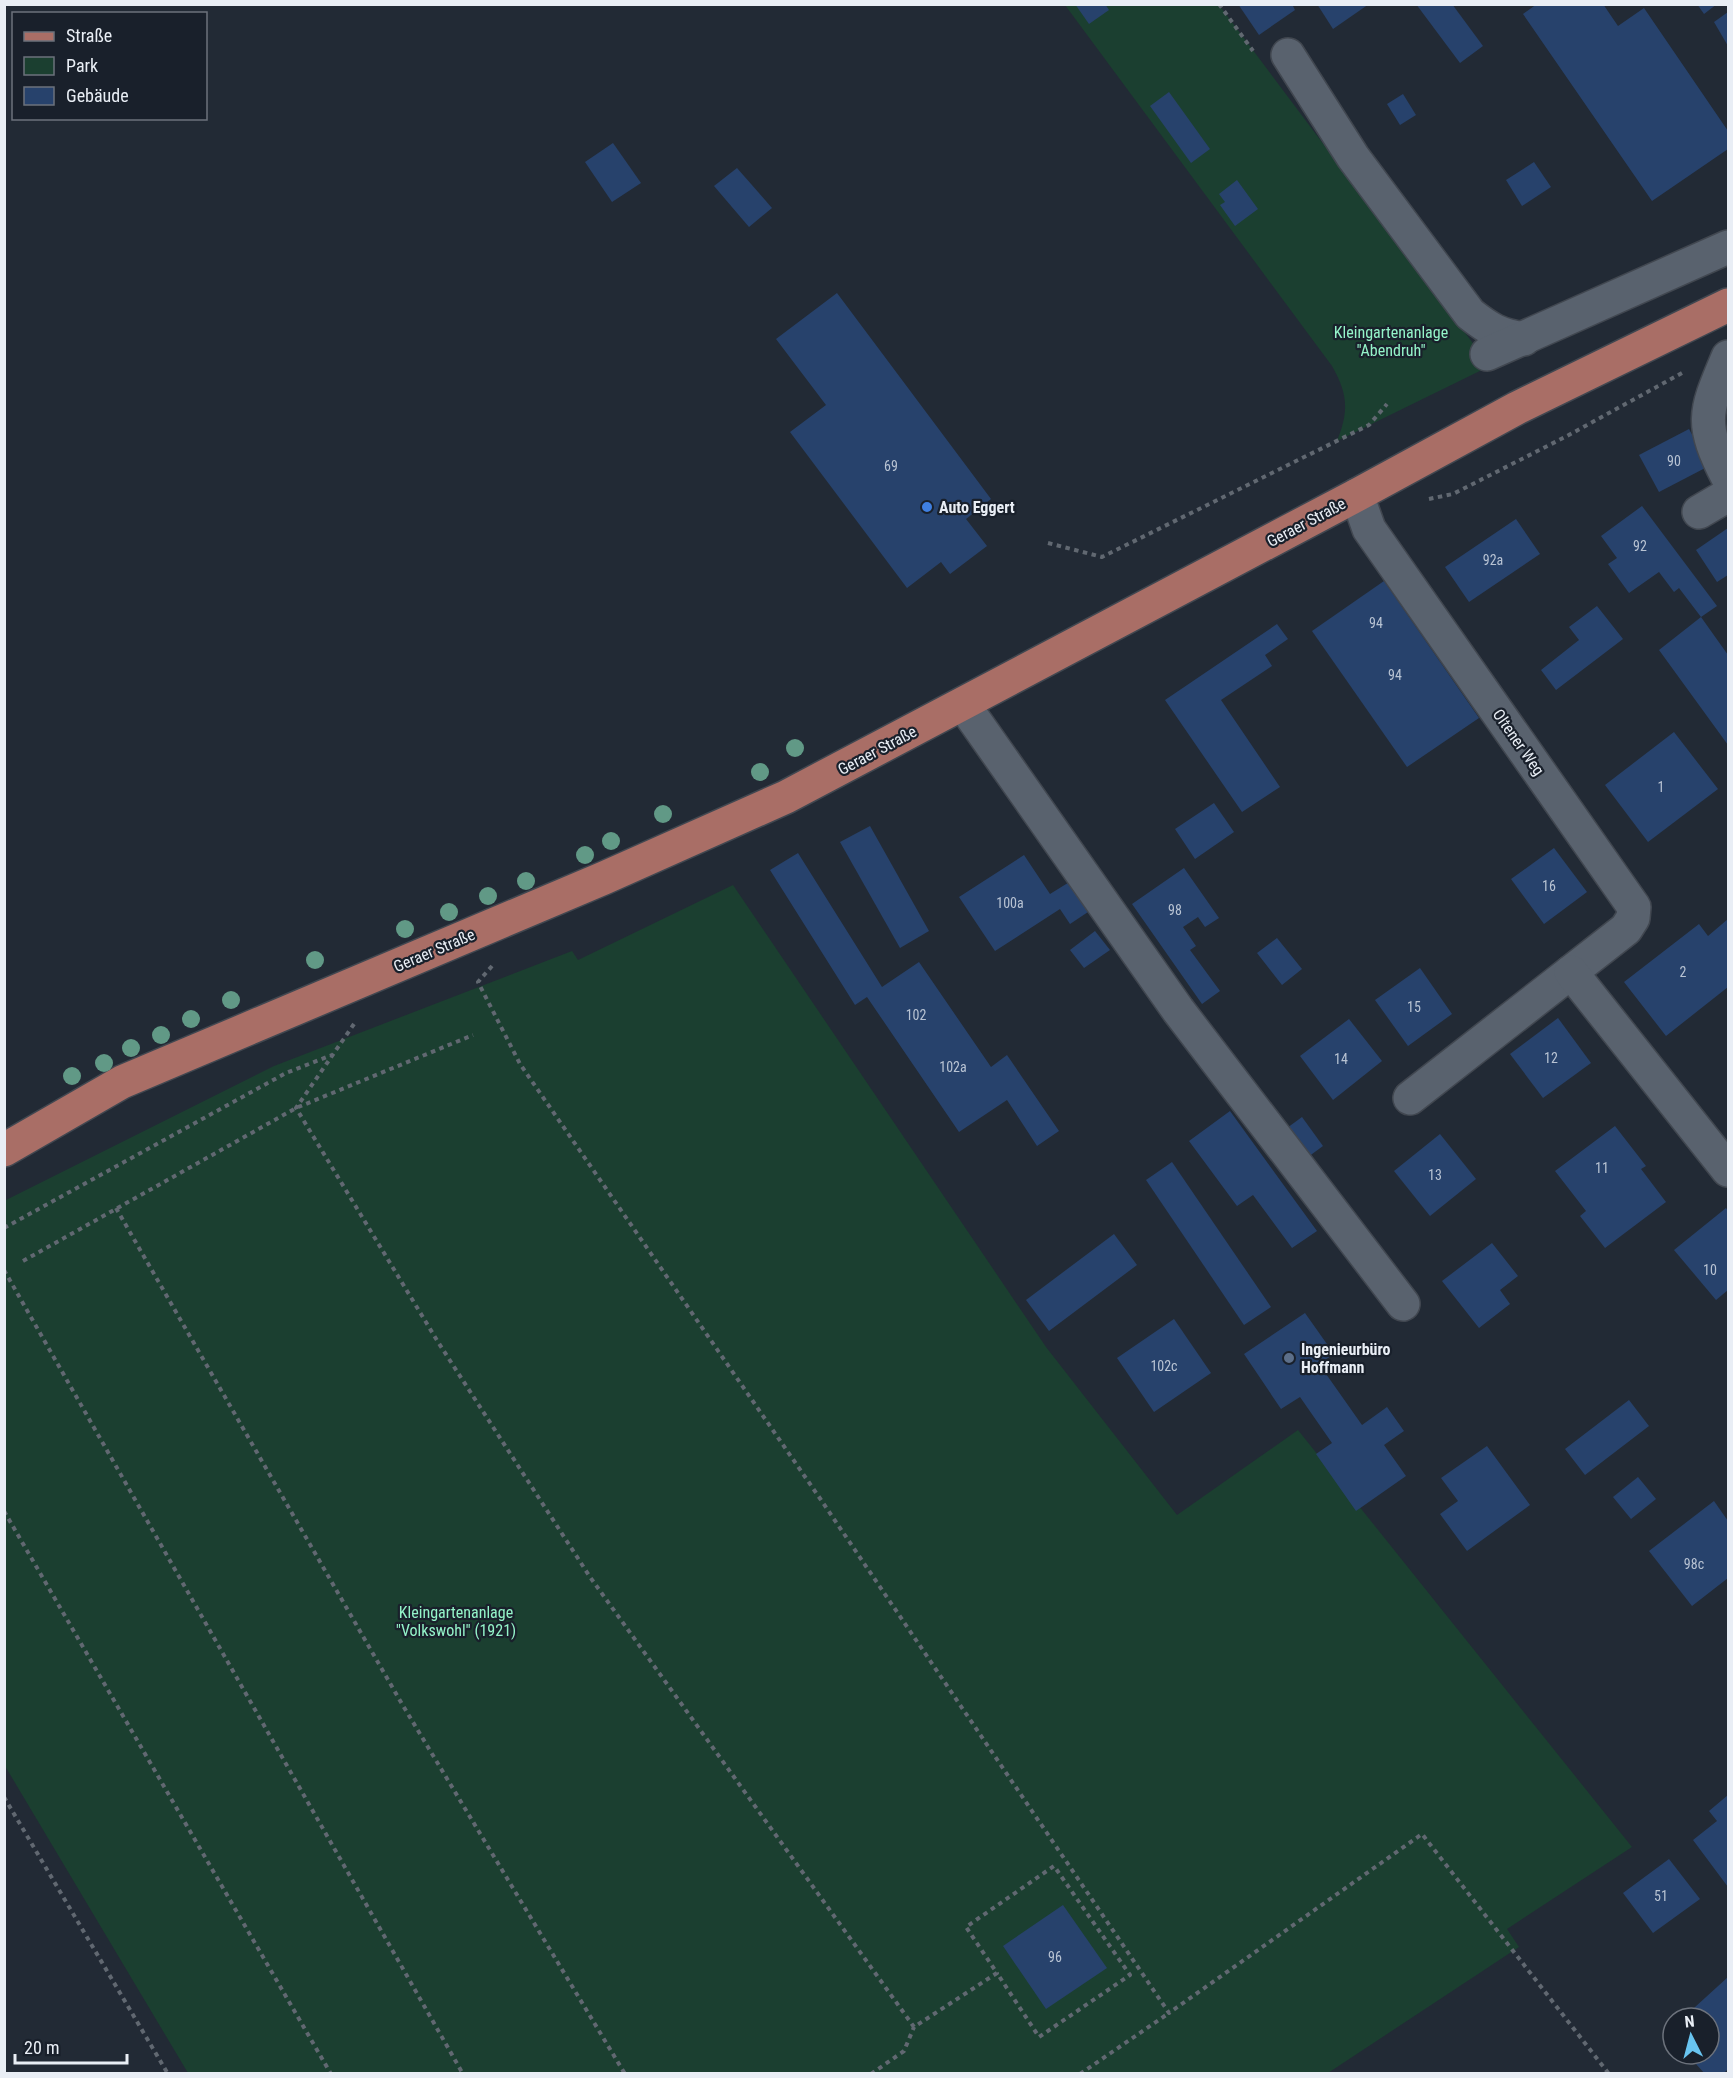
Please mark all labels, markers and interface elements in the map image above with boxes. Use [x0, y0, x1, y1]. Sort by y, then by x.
legend [12, 12, 207, 120]
text: Straße [66, 25, 112, 46]
text: Park [66, 55, 98, 76]
text: Gebäude [66, 85, 129, 106]
park label: Kleingartenanlage "Abendruh" [1334, 323, 1448, 360]
house number: 90 [1667, 453, 1681, 469]
house number: 69 [884, 458, 898, 474]
street label: Geraer Straße [1264, 494, 1349, 551]
place label: Auto Eggert [939, 498, 1015, 517]
marker: Auto Eggert [920, 500, 934, 514]
house number: 92 [1633, 538, 1647, 554]
house number: 92a [1483, 552, 1503, 568]
house number: 94 [1369, 615, 1383, 631]
house number: 94 [1388, 667, 1402, 683]
street label: Oltener Weg [1489, 705, 1548, 779]
street label: Geraer Straße [835, 722, 920, 779]
house number: 1 [1658, 779, 1664, 795]
house number: 16 [1542, 878, 1556, 894]
house number: 100a [996, 895, 1024, 911]
house number: 98 [1168, 902, 1182, 918]
street label: Geraer Straße [391, 925, 478, 976]
house number: 2 [1680, 964, 1687, 980]
house number: 15 [1407, 999, 1421, 1015]
house number: 102 [906, 1007, 926, 1023]
house number: 12 [1544, 1050, 1558, 1066]
house number: 14 [1334, 1051, 1348, 1067]
house number: 102a [939, 1059, 967, 1075]
house number: 11 [1595, 1160, 1609, 1176]
house number: 13 [1428, 1167, 1442, 1183]
house number: 10 [1703, 1262, 1717, 1278]
place label: Ingenieurbüro Hoffmann [1301, 1340, 1390, 1377]
marker: Ingenieurbüro Hoffmann [1282, 1351, 1296, 1365]
house number: 102c [1150, 1358, 1178, 1374]
house number: 98c [1684, 1556, 1704, 1572]
park label: Kleingartenanlage "Volkswohl" (1921) [396, 1603, 516, 1640]
house number: 51 [1654, 1888, 1668, 1904]
house number: 96 [1048, 1949, 1062, 1965]
north arrow [1661, 2006, 1721, 2066]
text: N [1684, 2012, 1695, 2032]
scale bar [15, 2027, 128, 2065]
text: 20 m [24, 2037, 59, 2058]

